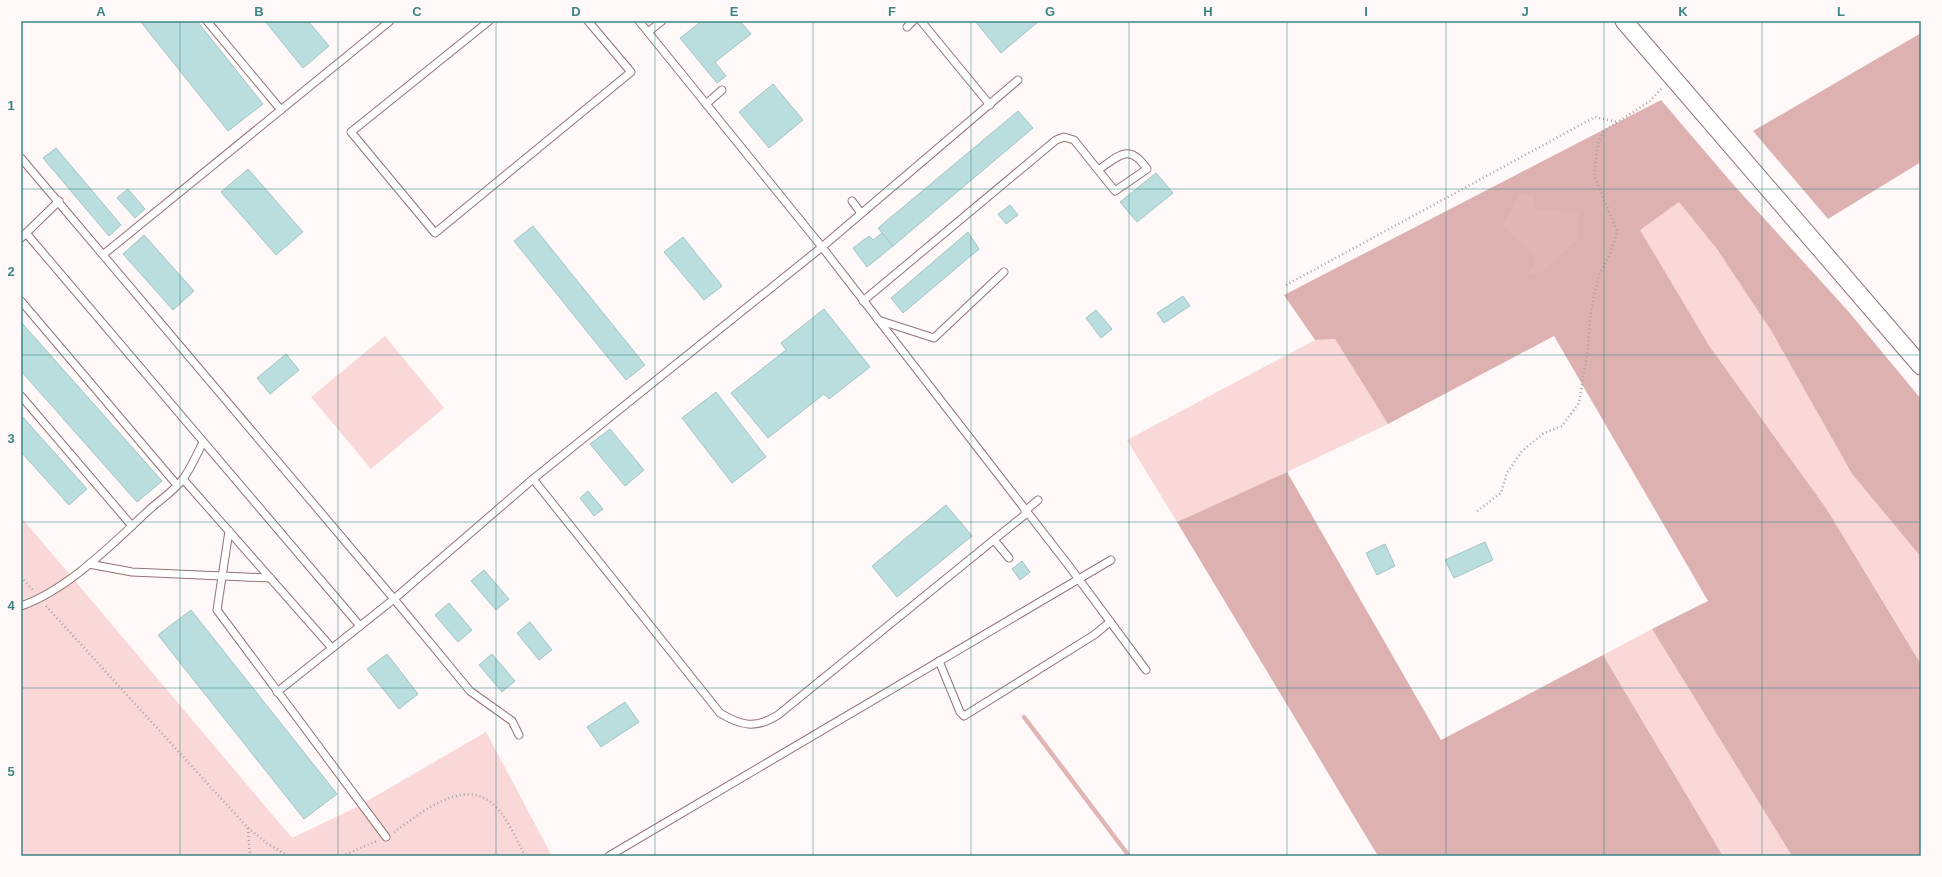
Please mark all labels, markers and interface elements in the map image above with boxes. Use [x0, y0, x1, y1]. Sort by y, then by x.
text: A [96, 4, 106, 19]
text: B [254, 4, 264, 19]
text: C [412, 4, 422, 19]
text: D [571, 4, 581, 19]
text: E [730, 4, 739, 19]
text: F [888, 4, 896, 19]
text: G [1045, 4, 1055, 19]
text: H [1203, 4, 1213, 19]
text: I [1364, 4, 1368, 19]
text: J [1521, 4, 1529, 19]
text: K [1678, 4, 1688, 19]
text: L [1837, 4, 1845, 19]
text: 1 [7, 98, 15, 113]
text: 2 [7, 264, 15, 279]
text: 3 [7, 431, 15, 446]
text: 4 [7, 598, 15, 613]
text: 5 [7, 764, 15, 779]

